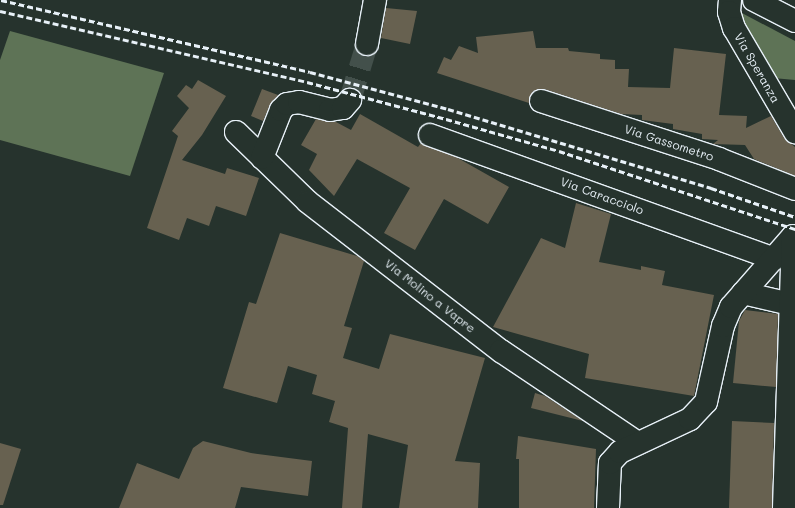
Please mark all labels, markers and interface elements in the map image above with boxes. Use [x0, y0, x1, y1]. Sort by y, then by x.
street label: Via Speranza [731, 30, 783, 106]
street label: Via Gassometro [622, 122, 716, 164]
street label: Via Caracciolo [559, 174, 645, 218]
street label: Via Molino a Vapre [382, 256, 478, 336]

